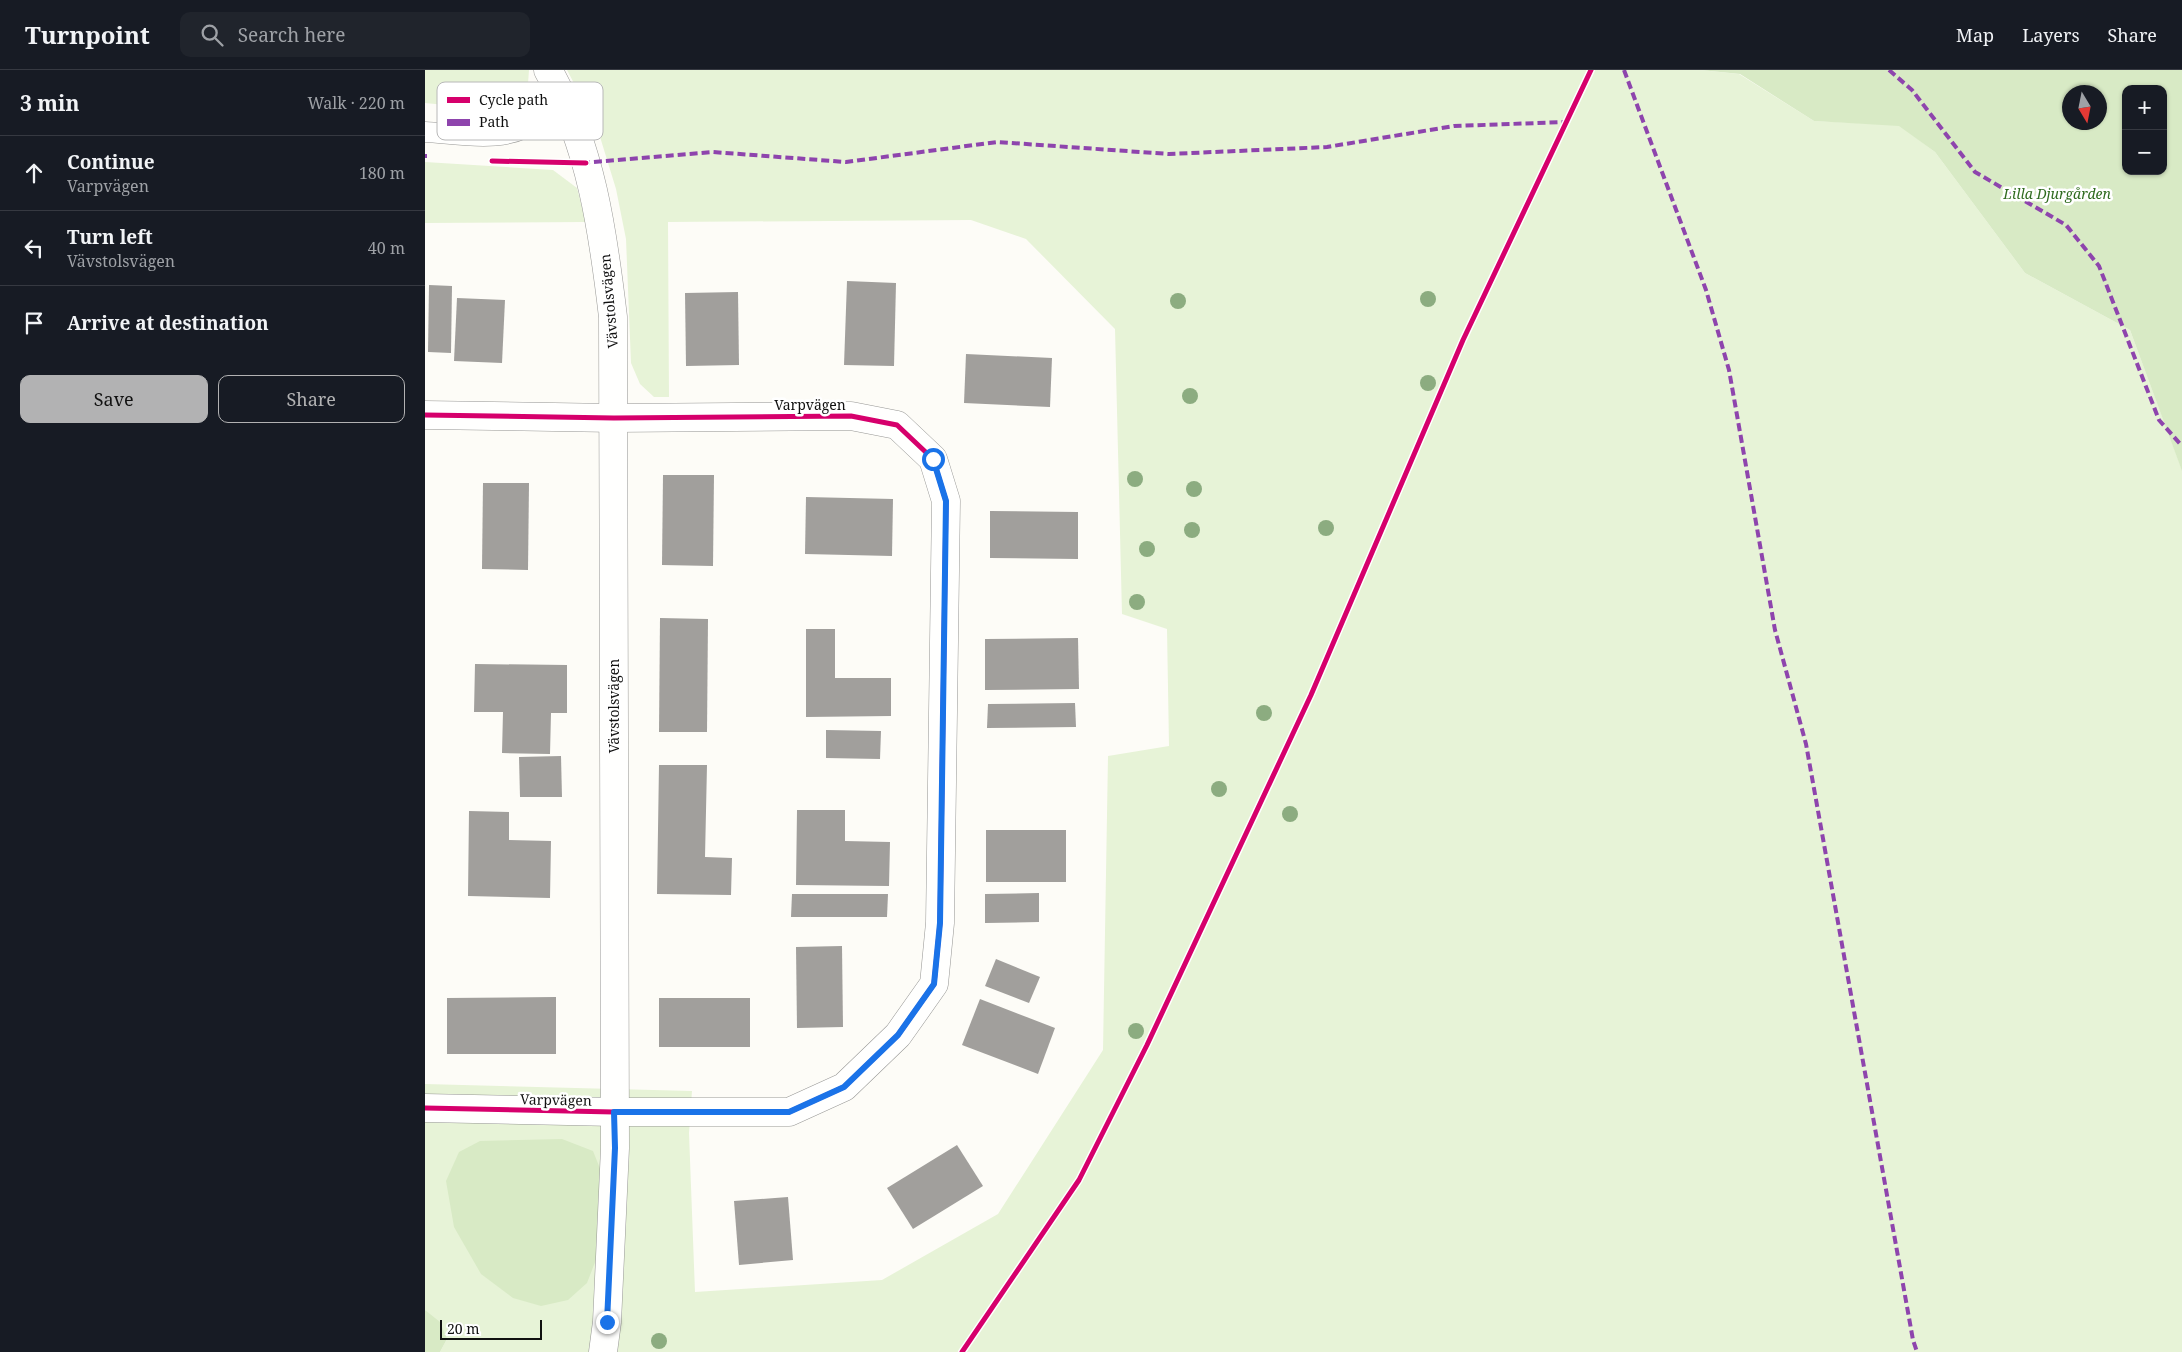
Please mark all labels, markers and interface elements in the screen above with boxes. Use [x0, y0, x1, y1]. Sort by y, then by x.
search box [180, 12, 530, 57]
text: Turnpoint [25, 18, 150, 51]
icon: search [198, 21, 226, 49]
text: Search here [238, 22, 346, 48]
text: Map [1956, 23, 1994, 47]
text: Layers [2022, 23, 2080, 47]
text: Share [2108, 23, 2157, 47]
legend [437, 82, 603, 140]
north arrow [2062, 85, 2107, 130]
map controls [2122, 85, 2167, 175]
button: + [2122, 85, 2167, 130]
text: 3 min [20, 89, 79, 117]
text: Cycle path [479, 90, 548, 109]
text: Walk · 220 m [308, 92, 405, 114]
text: Path [479, 112, 509, 131]
button: − [2122, 130, 2167, 175]
text: Continue [67, 149, 155, 175]
icon: ahead [20, 159, 48, 187]
text: 180 m [359, 162, 405, 184]
text: Varpvägen [67, 175, 149, 197]
park label: Lilla Djurgården [2002, 184, 2111, 203]
text: Turn left [67, 224, 153, 250]
icon: left [20, 234, 48, 262]
text: 40 m [368, 237, 405, 259]
text: Vävstolsvägen [67, 250, 175, 272]
street label: Vävstolsvägen [595, 253, 622, 349]
icon: arrive [20, 309, 48, 337]
text: Arrive at destination [67, 310, 269, 336]
button: Save [20, 375, 208, 423]
button: Share [218, 375, 405, 423]
street label: Varpvägen [774, 395, 846, 414]
route start [922, 448, 945, 471]
street label: Vävstolsvägen [604, 659, 623, 753]
street label: Varpvägen [520, 1089, 592, 1110]
route end [596, 1311, 619, 1334]
scale bar [440, 1317, 543, 1340]
text: 20 m [447, 1319, 480, 1338]

